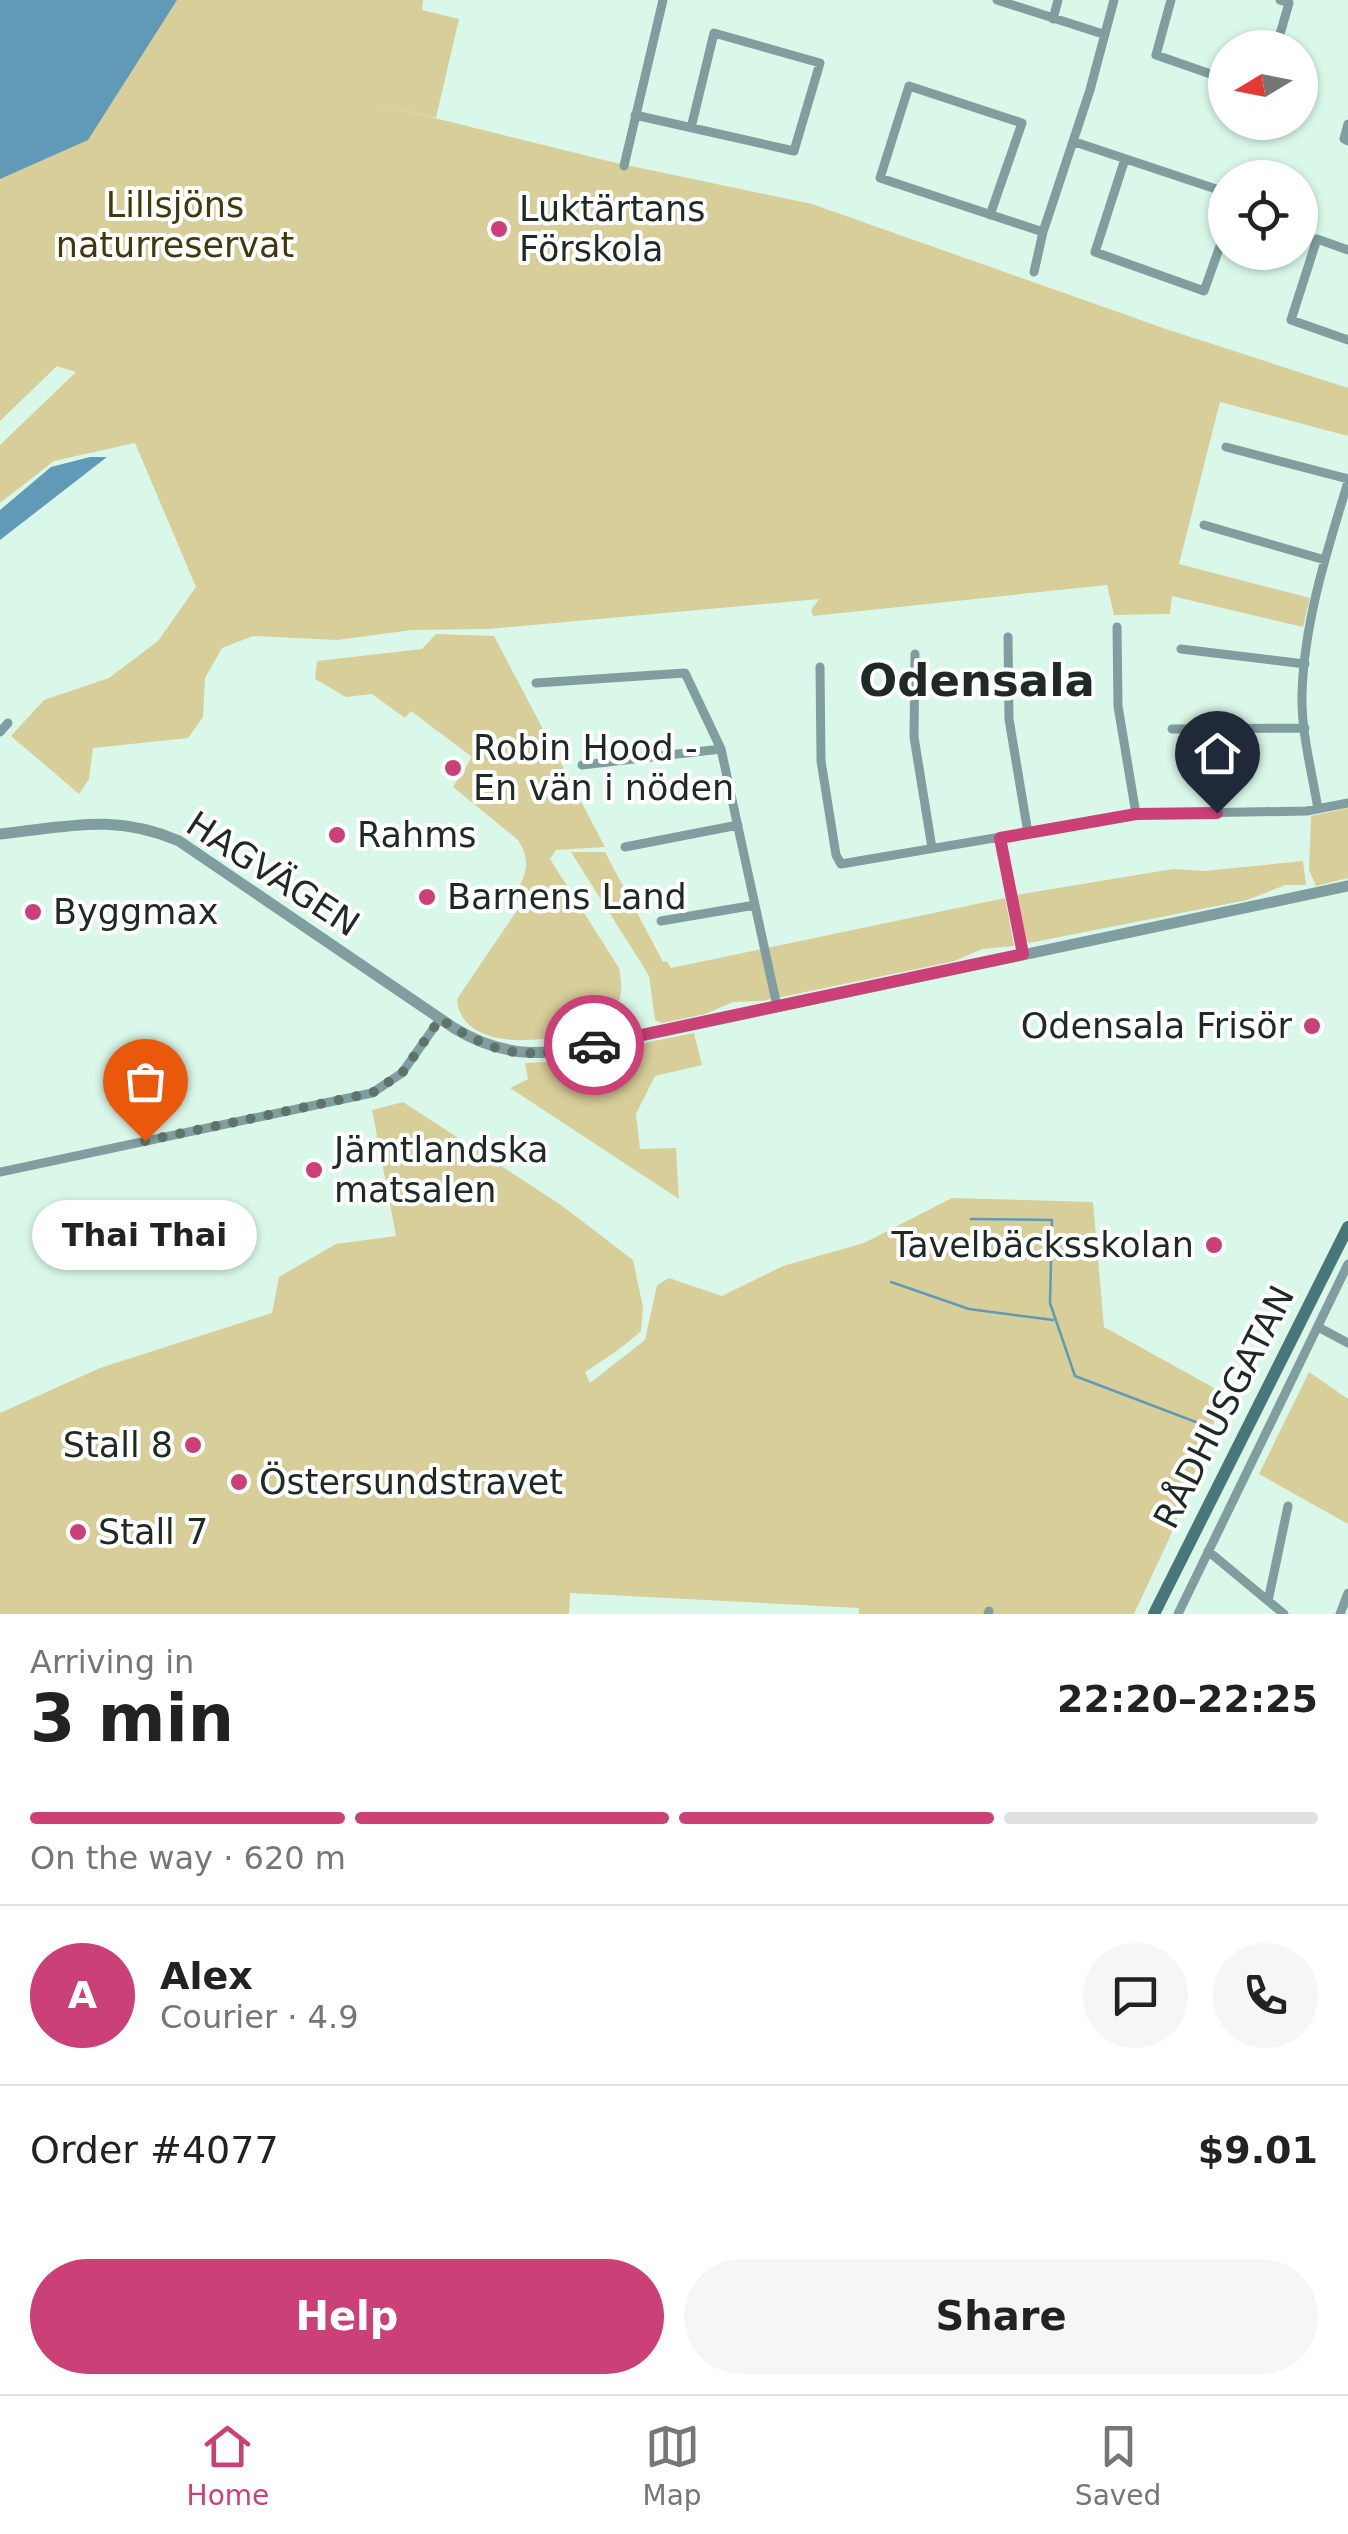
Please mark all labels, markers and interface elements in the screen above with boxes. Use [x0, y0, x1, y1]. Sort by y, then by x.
north arrow [1208, 30, 1318, 140]
map controls [1208, 30, 1318, 270]
button: locate [1208, 160, 1318, 270]
park label: Lillsjöns naturreservat [56, 185, 294, 265]
place label: Luktärtans Förskola [519, 189, 705, 269]
marker: Luktärtans Förskola [488, 218, 510, 240]
district label: Odensala [859, 654, 1095, 707]
pin [1175, 711, 1260, 814]
icon: home [1190, 726, 1245, 781]
place label: Robin Hood - En vän i nöden [473, 728, 734, 808]
marker: Robin Hood - En vän i nöden [442, 757, 464, 779]
street label: HAGVÄGEN [179, 803, 367, 944]
place label: Rahms [357, 815, 477, 855]
marker: Rahms [326, 824, 348, 846]
place label: Barnens Land [447, 877, 687, 917]
marker: Barnens Land [416, 886, 438, 908]
place label: Byggmax [53, 892, 218, 932]
marker: Byggmax [22, 901, 44, 923]
courier [544, 995, 644, 1095]
place label: Odensala Frisör [1021, 1006, 1293, 1046]
marker: Odensala Frisör [1301, 1015, 1323, 1037]
icon: car [567, 1018, 622, 1073]
pin [103, 1039, 188, 1142]
icon: bag [118, 1054, 173, 1109]
place label: Jämtlandska matsalen [332, 1130, 549, 1210]
marker: Jämtlandska matsalen [303, 1159, 325, 1181]
callout: Thai Thai [32, 1201, 258, 1271]
text: Thai Thai [62, 1216, 227, 1254]
place label: Tavelbäcksskolan [891, 1225, 1194, 1265]
marker: Tavelbäcksskolan [1203, 1234, 1225, 1256]
street label: RÅDHUSGATAN [1144, 1278, 1302, 1535]
place label: Stall 8 [63, 1425, 173, 1465]
marker: Stall 8 [182, 1434, 204, 1456]
place label: Östersundstravet [259, 1461, 563, 1502]
marker: Östersundstravet [228, 1471, 250, 1493]
place label: Stall 7 [98, 1512, 208, 1552]
marker: Stall 7 [67, 1521, 89, 1543]
text: Arriving in [30, 1643, 194, 1681]
text: 22:20–22:25 [1057, 1677, 1318, 1721]
text: 3 min [30, 1681, 234, 1756]
text: On the way · 620 m [30, 1839, 346, 1877]
button: chat [1083, 1943, 1188, 2048]
button: phone [1213, 1943, 1318, 2048]
text: Alex [160, 1954, 253, 1998]
text: A [68, 1973, 97, 2017]
text: Courier · 4.9 [160, 1998, 359, 2036]
text: Order #4077 [30, 2128, 279, 2172]
text: $9.01 [1198, 2128, 1318, 2172]
button: Help [30, 2259, 664, 2374]
button: Share [684, 2259, 1318, 2374]
tab: Home [187, 2419, 269, 2512]
tab: Map [643, 2419, 702, 2512]
tab: Saved [1075, 2419, 1161, 2512]

